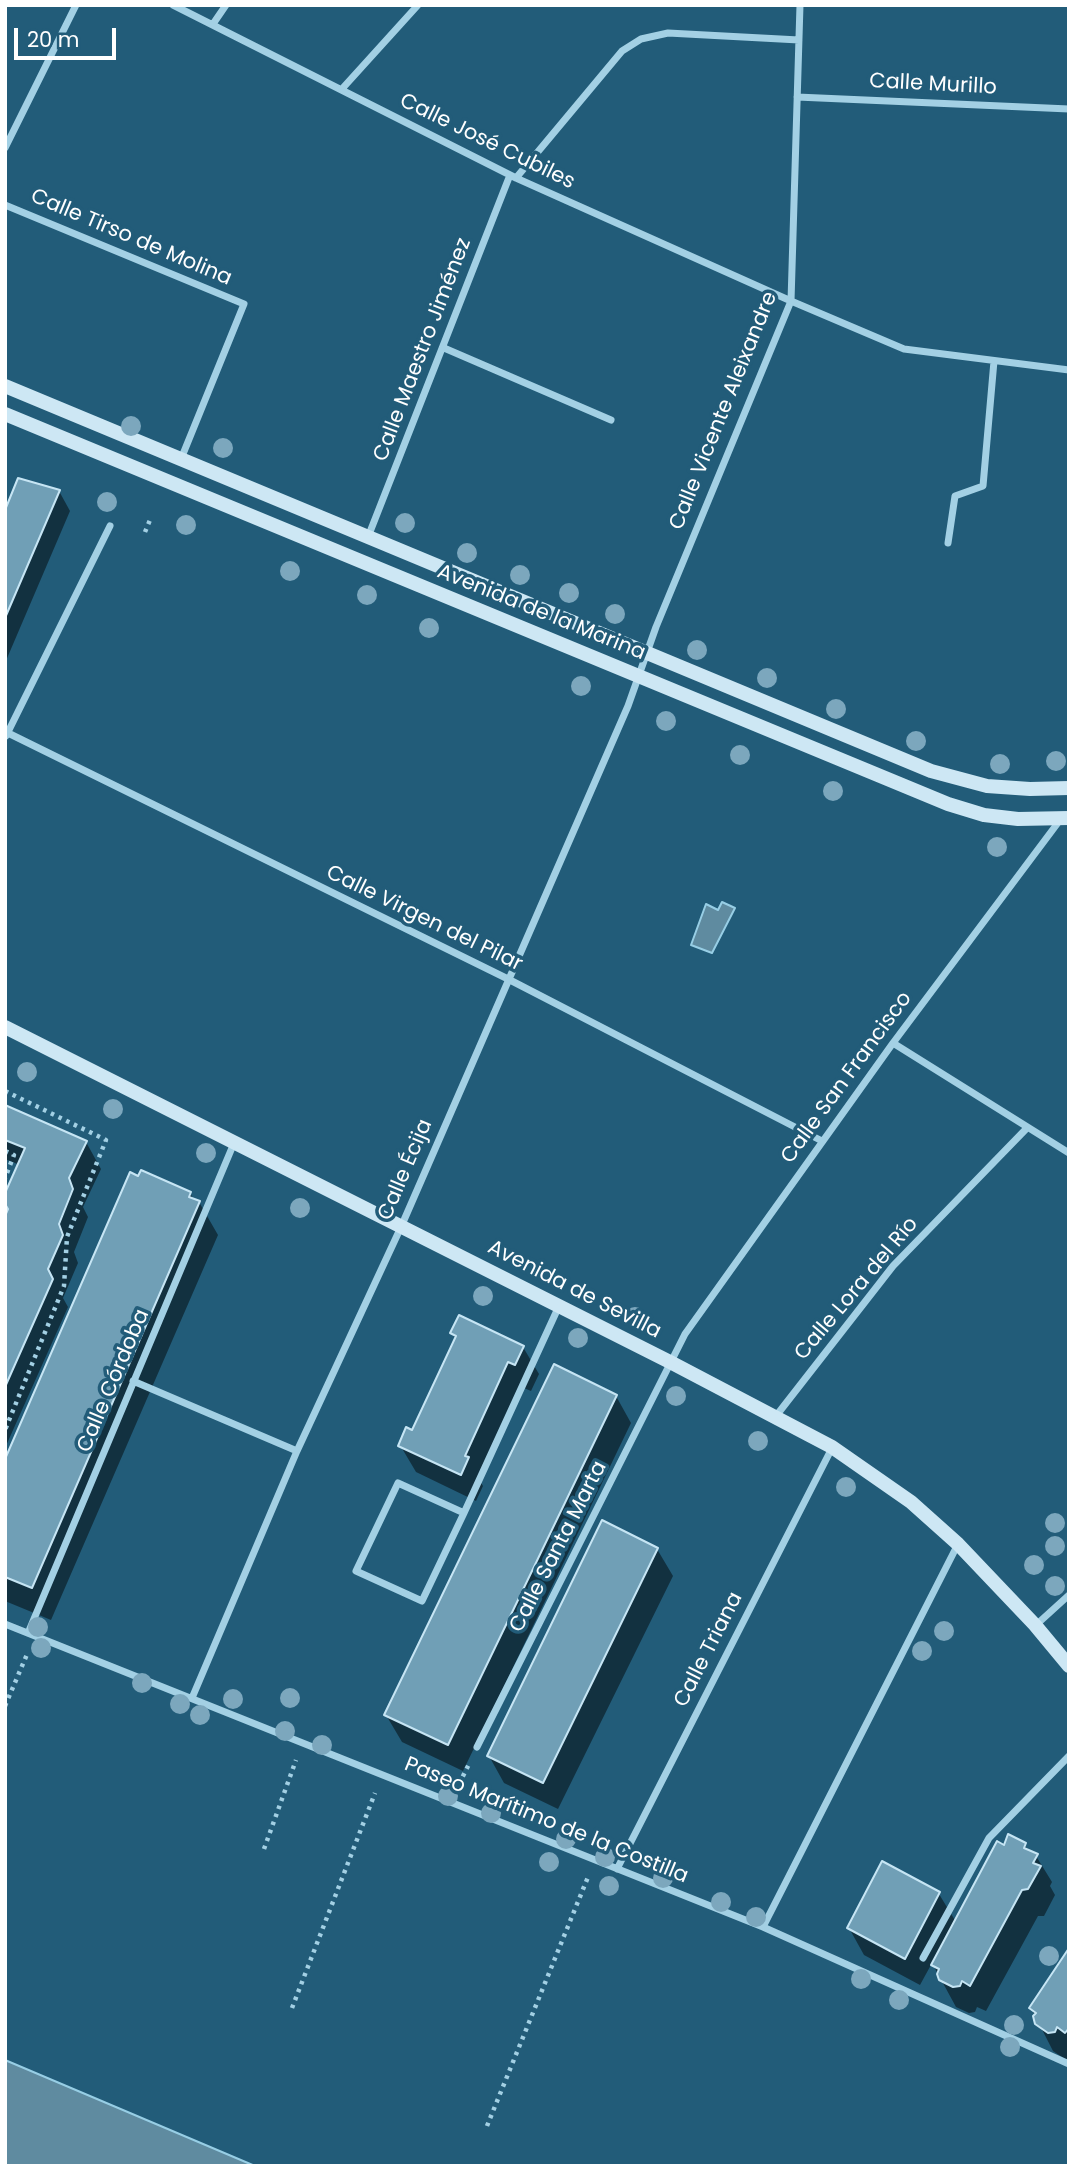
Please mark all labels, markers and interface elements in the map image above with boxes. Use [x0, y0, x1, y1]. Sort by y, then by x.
scale bar [18, 14, 119, 58]
text: 20 m [27, 25, 80, 54]
street label: Calle Murillo [869, 69, 997, 101]
street label: Calle José Cubiles [395, 89, 579, 195]
street label: Calle Tirso de Molina [27, 184, 235, 292]
street label: Calle Maestro Jiménez [369, 235, 477, 465]
street label: Calle Vicente Aleixandre [665, 288, 783, 534]
street label: Avenida de la Marina [433, 560, 649, 666]
street label: Calle Virgen del Pilar [322, 860, 526, 978]
street label: Calle San Francisco [776, 987, 918, 1169]
street label: Calle Écija [373, 1116, 439, 1224]
street label: Calle Lora del Río [790, 1212, 924, 1366]
street label: Avenida de Sevilla [483, 1235, 665, 1345]
street label: Calle Córdoba [73, 1306, 155, 1456]
street label: Calle Santa Marta [505, 1457, 613, 1637]
street label: Calle Triana [669, 1588, 749, 1712]
street label: Paseo Marítimo de la Costilla [400, 1752, 692, 1890]

